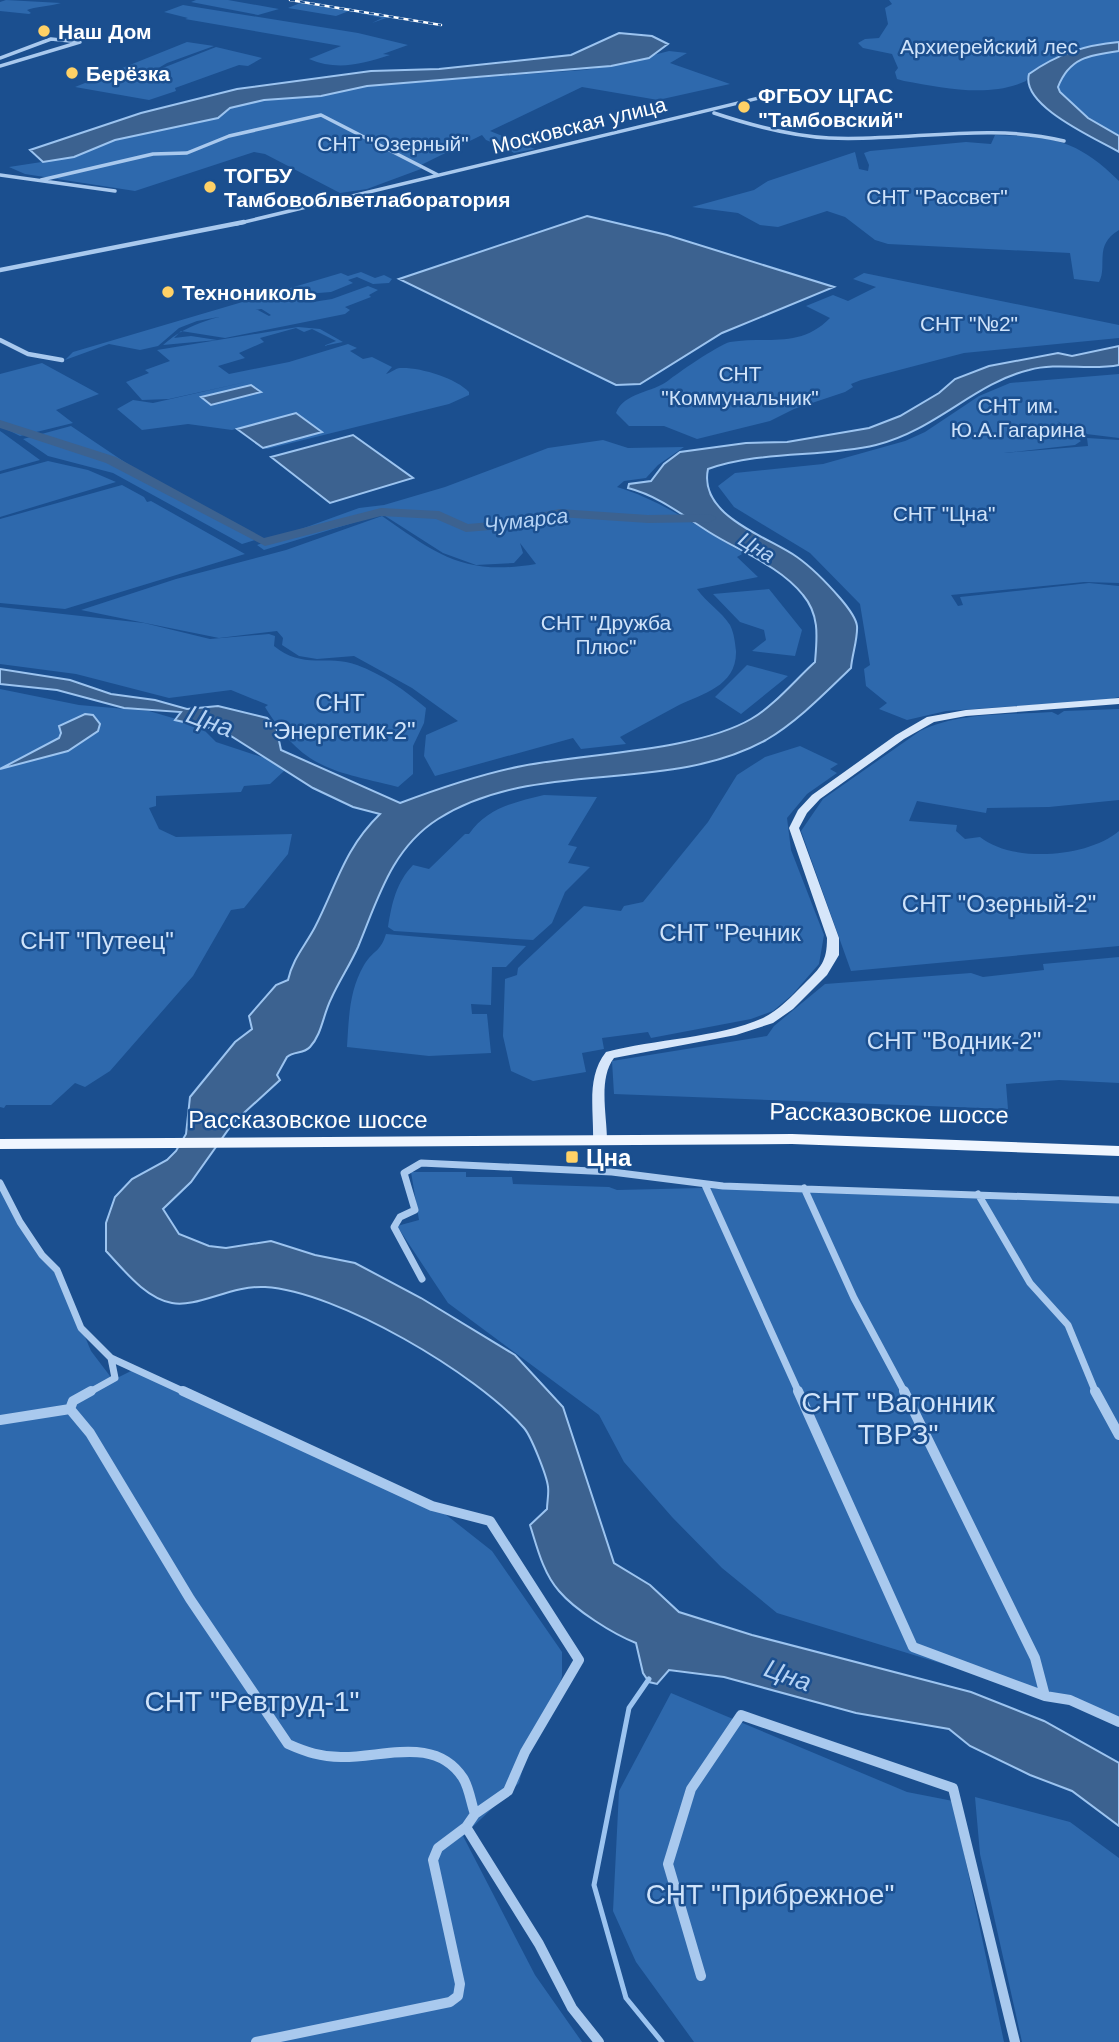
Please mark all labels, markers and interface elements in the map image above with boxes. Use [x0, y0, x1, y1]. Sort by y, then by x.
place label: Наш Дом [58, 20, 152, 43]
marker: Наш Дом [36, 23, 52, 39]
park label: Архиерейский лес [900, 35, 1078, 58]
place label: Берёзка [86, 62, 170, 85]
marker: Берёзка [64, 65, 80, 81]
place label: ФГБОУ ЦГАС "Тамбовский" [758, 84, 903, 131]
street label: Московская улица [490, 92, 669, 158]
marker: ФГБОУ ЦГАС "Тамбовский" [736, 99, 752, 115]
park label: СНТ "Озерный" [317, 132, 469, 155]
place label: ТОГБУ Тамбовоблветлаборатория [224, 164, 510, 211]
marker: ТОГБУ Тамбовоблветлаборатория [202, 179, 218, 195]
park label: СНТ "Рассвет" [866, 185, 1008, 208]
place label: Технониколь [182, 281, 317, 304]
marker: Технониколь [160, 284, 176, 300]
park label: СНТ "№2" [920, 312, 1018, 335]
park label: СНТ "Коммунальник" [661, 362, 819, 409]
park label: СНТ им. Ю.А.Гагарина [951, 394, 1085, 441]
park label: СНТ "Цна" [893, 502, 995, 525]
water label: Чумарса [483, 503, 569, 537]
water label: Цна [735, 527, 779, 567]
park label: СНТ "Дружба Плюс" [541, 611, 671, 658]
park label: СНТ "Энергетик-2" [264, 689, 416, 744]
water label: Цна [182, 699, 238, 743]
park label: СНТ "Озерный-2" [902, 890, 1096, 917]
park label: СНТ "Речник [659, 919, 801, 946]
park label: СНТ "Путеец" [20, 927, 174, 954]
park label: СНТ "Водник-2" [867, 1027, 1041, 1054]
street label: Рассказовское шоссе [769, 1097, 1009, 1129]
street label: Рассказовское шоссе [188, 1106, 428, 1133]
place label: Цна [586, 1144, 632, 1171]
marker: Цна [564, 1149, 580, 1165]
park label: СНТ "Вагонник ТВРЗ" [801, 1387, 995, 1450]
water label: Цна [760, 1653, 816, 1697]
park label: СНТ "Ревтруд-1" [145, 1686, 359, 1717]
park label: СНТ "Прибрежное" [646, 1879, 894, 1910]

